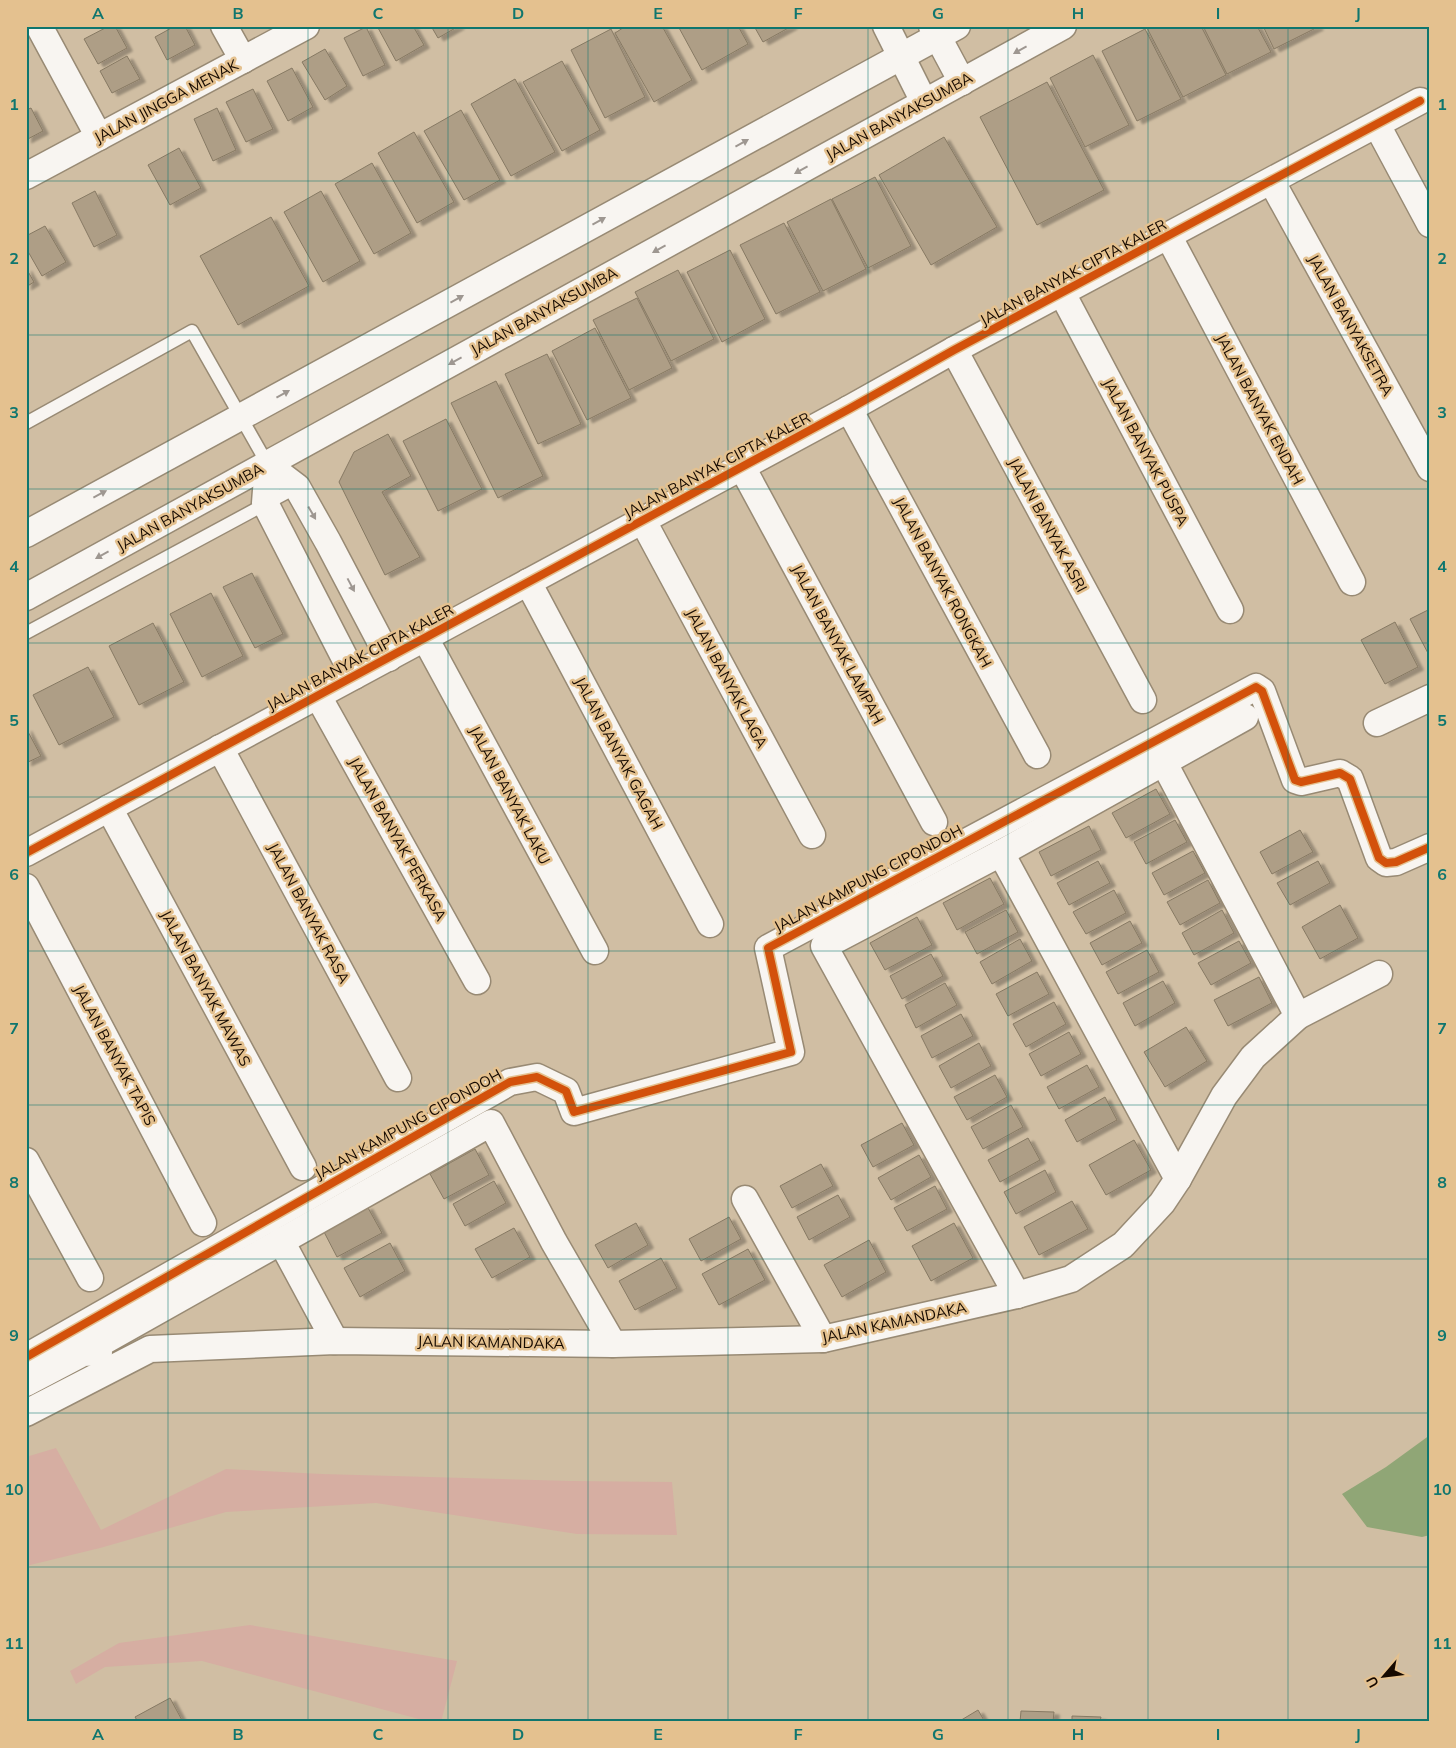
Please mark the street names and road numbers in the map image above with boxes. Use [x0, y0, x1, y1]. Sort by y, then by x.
street label: JALAN JINGGA MENAK [91, 55, 242, 147]
street label: JALAN BANYAKSUMBA [822, 68, 976, 164]
street label: JALAN BANYAK CIPTA KALER [976, 215, 1170, 329]
street label: JALAN BANYAKSETRA [1304, 251, 1398, 399]
street label: JALAN BANYAKSUMBA [467, 263, 621, 359]
street label: JALAN BANYAK ENDAH [1212, 330, 1308, 488]
street label: JALAN BANYAK PUSPA [1099, 375, 1193, 529]
street label: JALAN BANYAK CIPTA KALER [620, 408, 814, 522]
street label: JALAN BANYAK ASRI [1005, 455, 1091, 595]
street label: JALAN BANYAKSUMBA [113, 459, 267, 555]
street label: JALAN BANYAK RONGKAH [890, 493, 996, 671]
street label: JALAN BANYAK LAMPAH [788, 561, 888, 727]
street label: JALAN BANYAK CIPTA KALER [263, 600, 457, 714]
street label: JALAN BANYAK LAGA [682, 605, 772, 751]
street label: JALAN BANYAK GAGAH [571, 673, 667, 833]
street label: JALAN BANYAK LAKU [465, 723, 555, 867]
street label: JALAN BANYAK PERKASA [345, 754, 451, 924]
street label: JALAN KAMPUNG CIPONDOH [771, 820, 965, 936]
street label: JALAN BANYAK RASA [264, 840, 354, 986]
street label: JALAN BANYAK MAWAS [157, 907, 255, 1069]
street label: JALAN BANYAK TAPIS [70, 981, 160, 1129]
street label: JALAN KAMPUNG CIPONDOH [311, 1065, 505, 1183]
street label: JALAN KAMANDAKA [820, 1297, 968, 1347]
street label: JALAN KAMANDAKA [417, 1331, 565, 1353]

